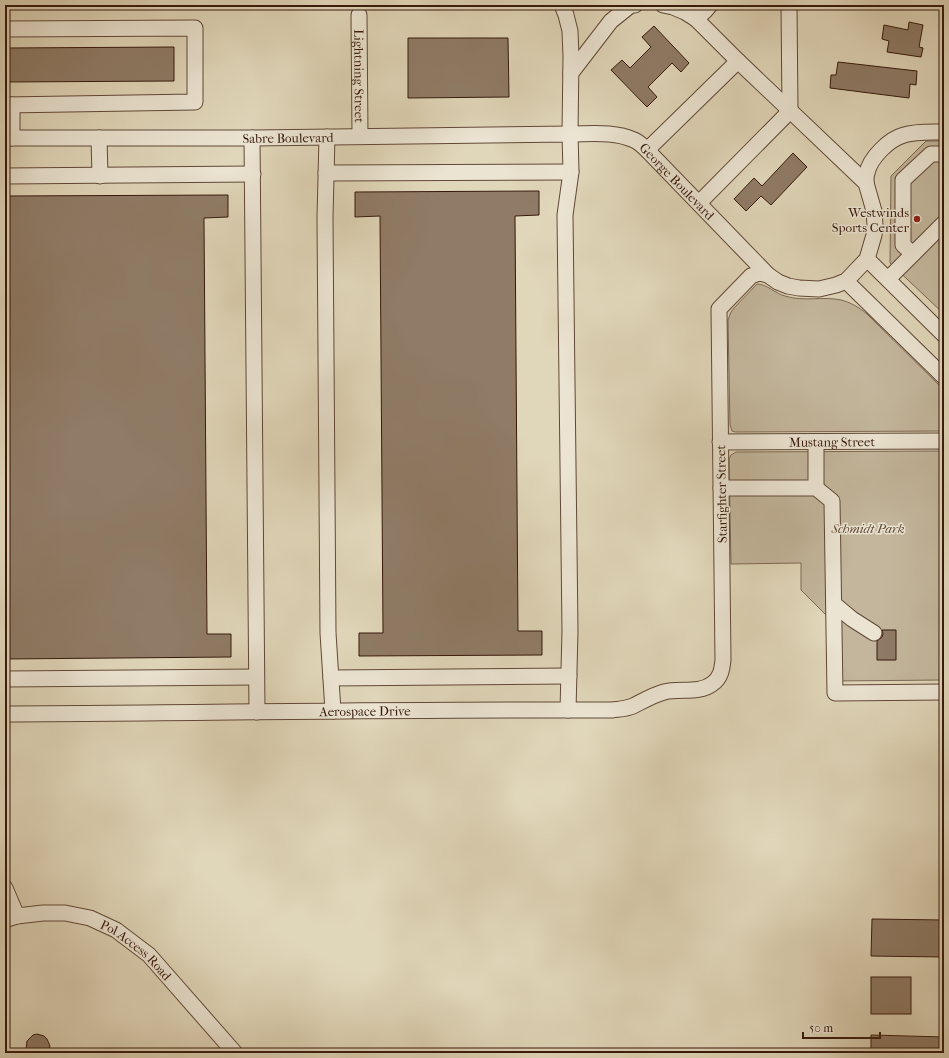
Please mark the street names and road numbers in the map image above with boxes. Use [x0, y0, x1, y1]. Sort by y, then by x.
street label: Lightning Street [351, 29, 367, 123]
street label: Sabre Boulevard [242, 130, 335, 146]
street label: George Boulevard [636, 140, 718, 224]
street label: Mustang Street [789, 434, 876, 450]
street label: Starfighter Street [713, 445, 730, 543]
street label: Aerospace Drive [318, 703, 411, 719]
street label: Pol Access Road [98, 917, 175, 984]

